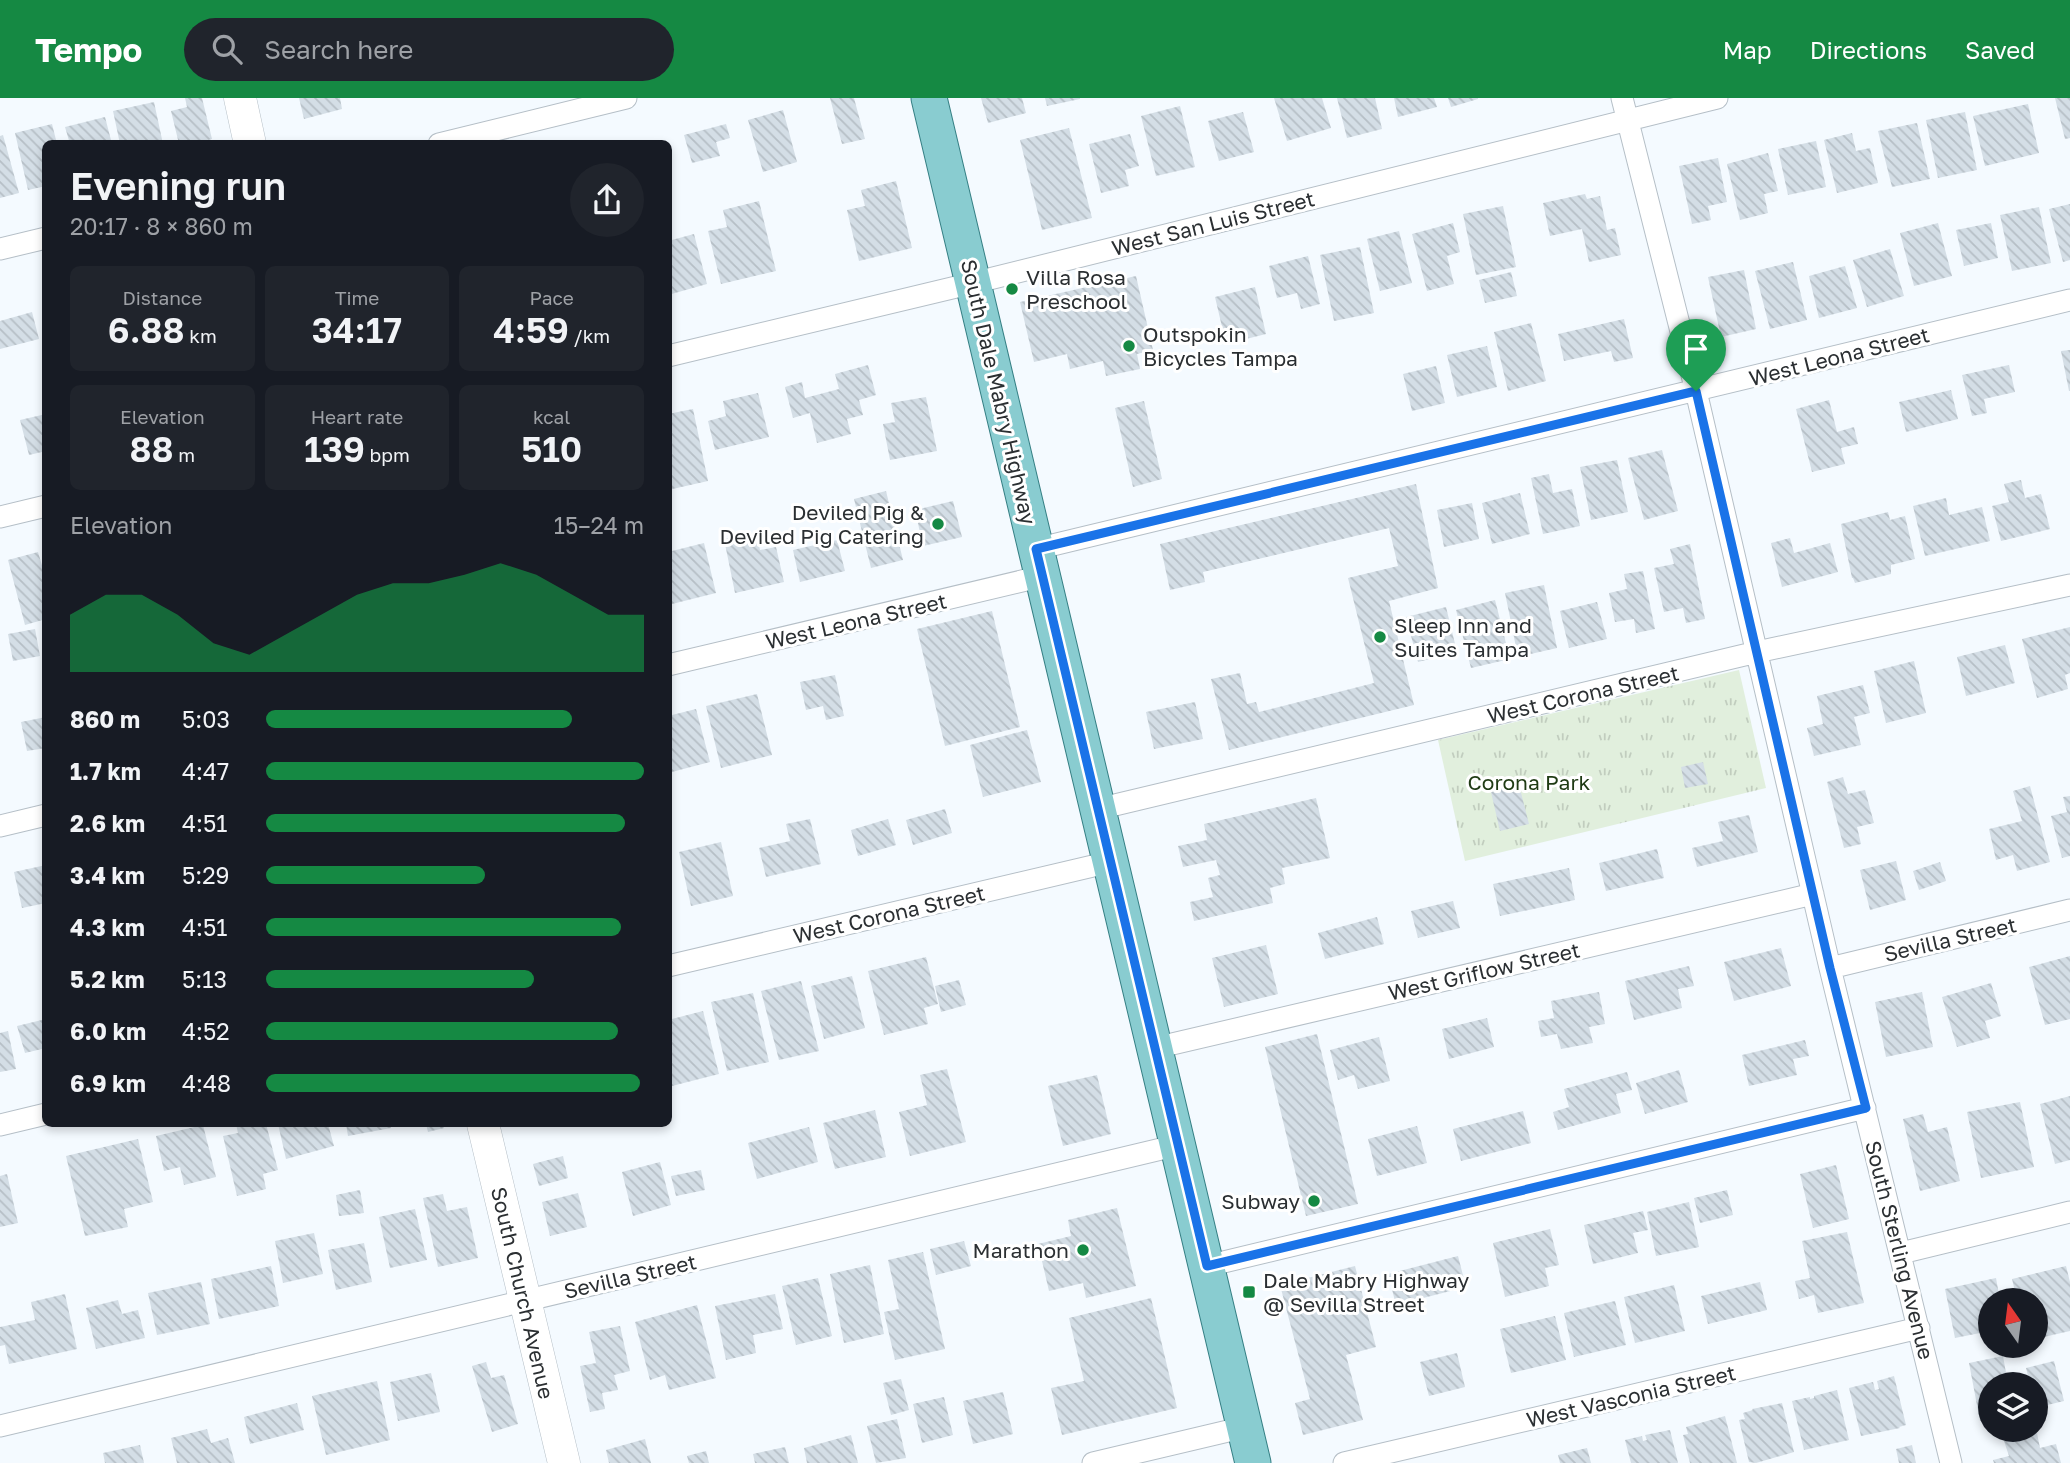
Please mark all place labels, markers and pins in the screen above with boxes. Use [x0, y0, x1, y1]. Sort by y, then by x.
place label: Villa Rosa Preschool [1026, 264, 1127, 314]
marker: Villa Rosa Preschool [1004, 281, 1020, 297]
pin [1666, 319, 1726, 391]
place label: Outspokin Bicycles Tampa [1143, 321, 1298, 371]
marker: Outspokin Bicycles Tampa [1121, 338, 1137, 354]
place label: Deviled Pig & Deviled Pig Catering [720, 499, 924, 549]
marker: Deviled Pig & Deviled Pig Catering [930, 516, 946, 532]
place label: Sleep Inn and Suites Tampa [1394, 612, 1532, 662]
marker: Sleep Inn and Suites Tampa [1372, 629, 1388, 645]
place label: Subway [1221, 1188, 1300, 1214]
marker: Subway [1306, 1193, 1322, 1209]
place label: Marathon [973, 1237, 1069, 1263]
marker: Marathon [1075, 1242, 1091, 1258]
place label: Dale Mabry Highway @ Sevilla Street [1263, 1267, 1469, 1317]
marker: Dale Mabry Highway @ Sevilla Street [1241, 1284, 1257, 1300]

